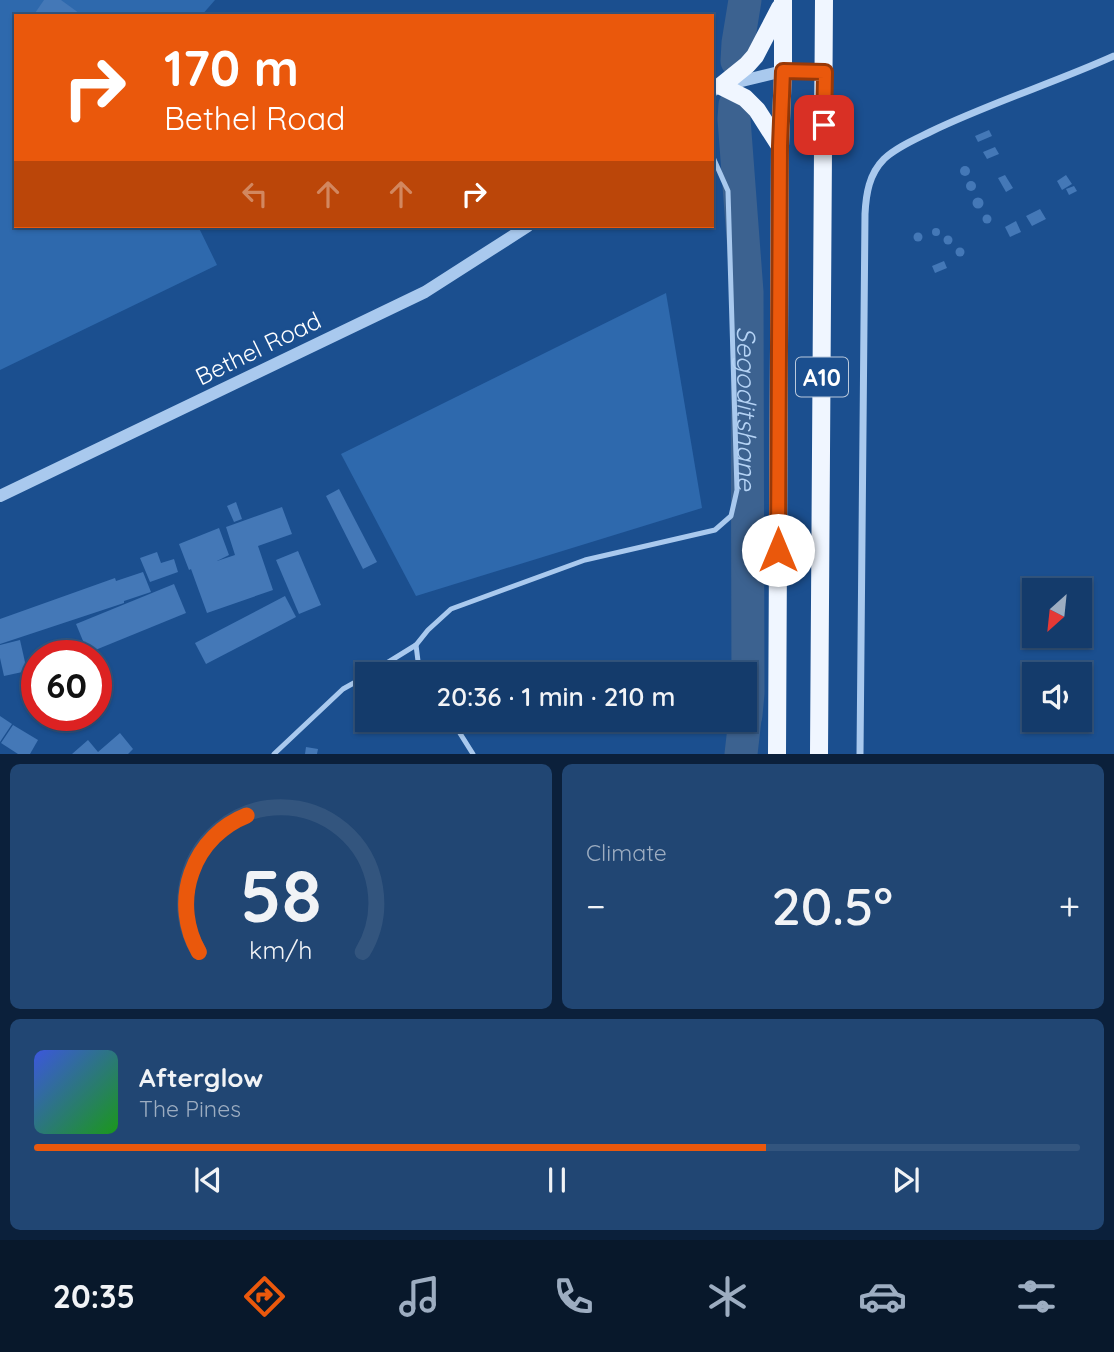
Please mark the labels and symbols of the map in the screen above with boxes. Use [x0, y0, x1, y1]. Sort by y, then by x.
pin [794, 95, 854, 155]
street label: Bethel Road [190, 305, 326, 391]
water label: Segoditshane [731, 327, 764, 492]
road number: A10 [796, 358, 848, 396]
position arrow [741, 513, 815, 587]
north arrow [1022, 578, 1092, 648]
speed limit sign: 60 [21, 640, 112, 731]

